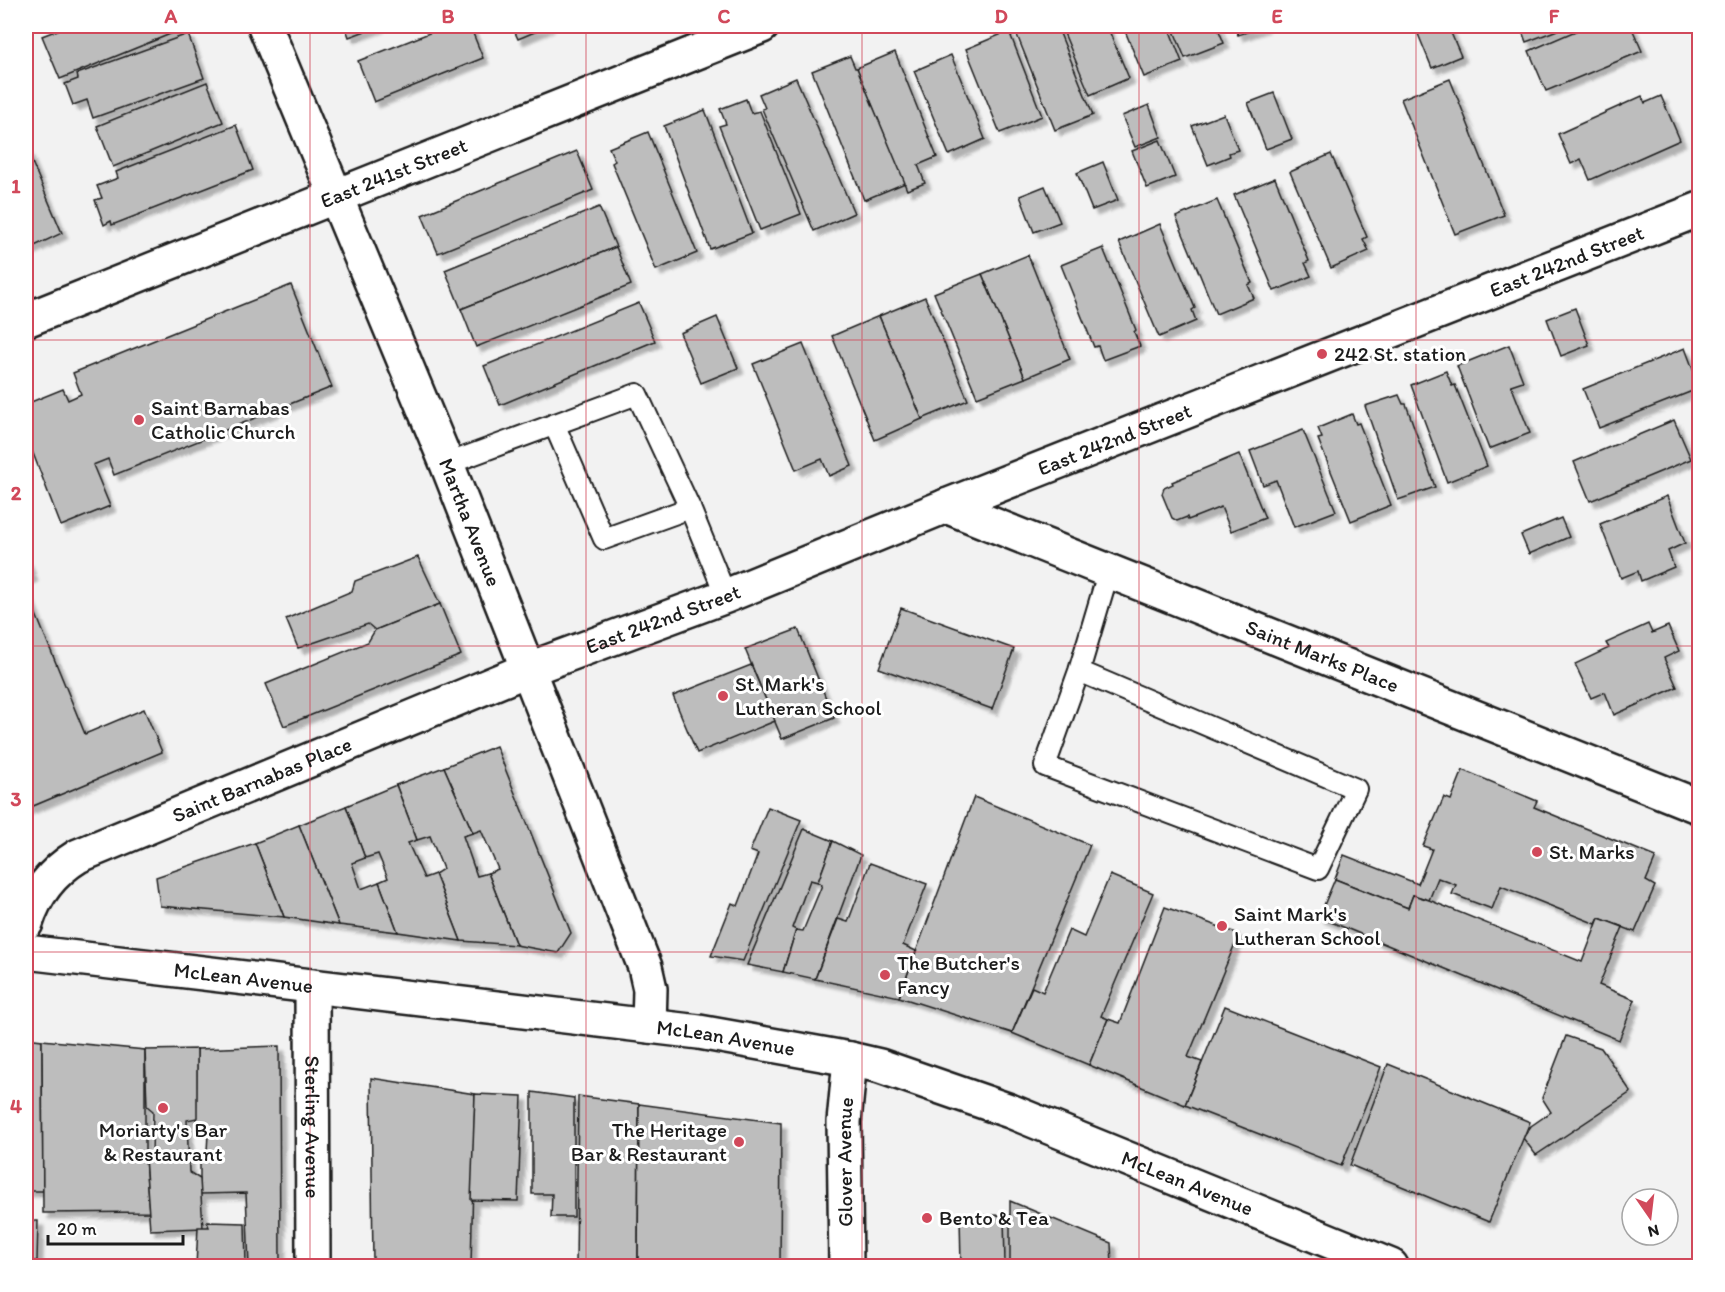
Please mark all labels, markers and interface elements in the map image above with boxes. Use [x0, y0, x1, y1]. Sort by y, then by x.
text: A [164, 4, 178, 28]
text: B [442, 4, 455, 28]
text: C [718, 4, 731, 28]
text: D [994, 4, 1008, 28]
text: E [1271, 4, 1283, 28]
text: F [1549, 4, 1560, 28]
street label: East 241st Street [317, 132, 471, 213]
text: 1 [11, 174, 21, 198]
street label: East 242nd Street [1486, 219, 1647, 303]
place label: 242 St. station [1334, 341, 1466, 366]
marker: 242 St. station [1315, 347, 1329, 361]
place label: Saint Barnabas Catholic Church [151, 395, 296, 444]
street label: East 242nd Street [1034, 398, 1195, 481]
marker: Saint Barnabas Catholic Church [132, 413, 146, 427]
street label: Martha Avenue [434, 454, 507, 590]
text: 2 [11, 481, 22, 505]
street label: East 242nd Street [582, 578, 744, 659]
street label: Saint Marks Place [1242, 614, 1403, 697]
place label: St. Mark's Lutheran School [735, 671, 881, 720]
marker: St. Mark's Lutheran School [716, 689, 730, 703]
street label: Saint Barnabas Place [168, 731, 355, 828]
text: 3 [11, 787, 22, 811]
place label: St. Marks [1549, 839, 1635, 864]
marker: St. Marks [1530, 845, 1544, 859]
place label: Saint Mark's Lutheran School [1234, 901, 1380, 950]
marker: Saint Mark's Lutheran School [1215, 919, 1229, 933]
place label: The Butcher's Fancy [897, 950, 1020, 999]
street label: McLean Avenue [172, 957, 315, 998]
marker: The Butcher's Fancy [878, 968, 892, 982]
street label: McLean Avenue [655, 1014, 797, 1061]
street label: Sterling Avenue [300, 1055, 326, 1199]
text: 4 [10, 1094, 22, 1118]
street label: Glover Avenue [831, 1096, 858, 1227]
marker: Moriarty's Bar & Restaurant [156, 1101, 170, 1115]
place label: Moriarty's Bar & Restaurant [99, 1117, 228, 1166]
place label: The Heritage Bar & Restaurant [571, 1117, 727, 1166]
marker: The Heritage Bar & Restaurant [732, 1135, 746, 1149]
street label: McLean Avenue [1118, 1145, 1257, 1221]
north arrow [1620, 1187, 1680, 1247]
place label: Bento & Tea [939, 1205, 1049, 1230]
scale bar [48, 1208, 183, 1246]
marker: Bento & Tea [920, 1211, 934, 1225]
text: 20 m [57, 1218, 97, 1240]
text: N [1646, 1221, 1661, 1242]

